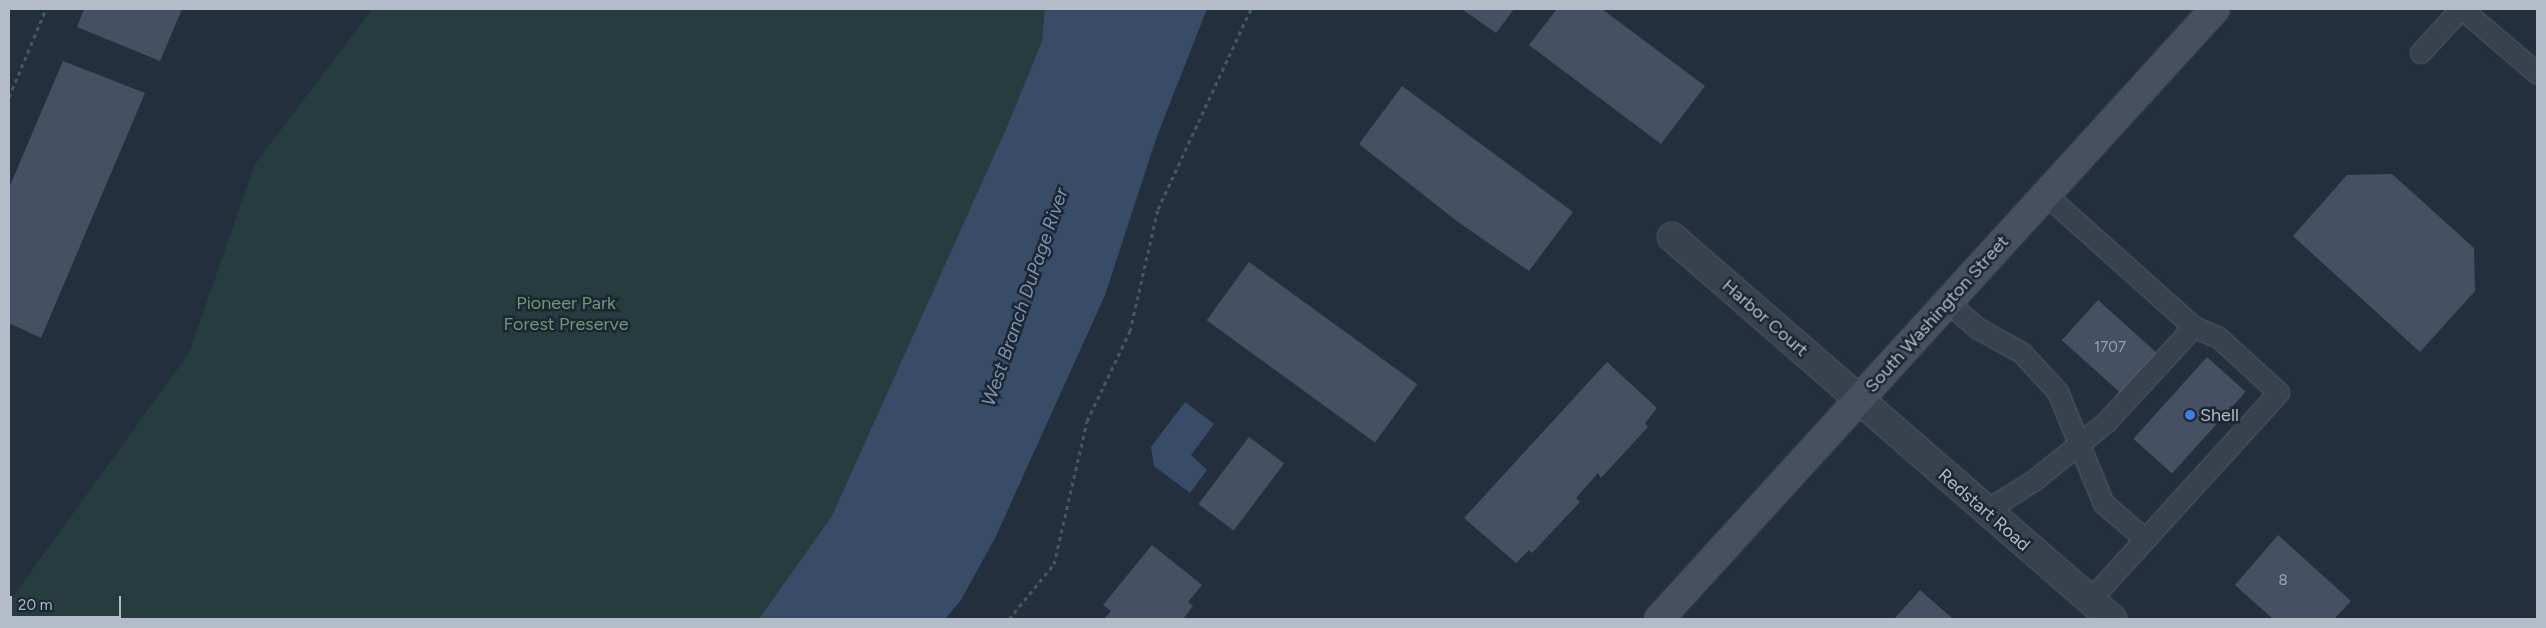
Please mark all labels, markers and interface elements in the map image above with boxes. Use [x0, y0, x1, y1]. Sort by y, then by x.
water label: West Branch DuPage River [977, 185, 1073, 409]
street label: South Washington Street [1861, 231, 2013, 397]
street label: Harbor Court [1718, 275, 1812, 361]
park label: Pioneer Park Forest Preserve [503, 293, 629, 336]
house number: 1707 [2094, 339, 2126, 357]
place label: Shell [2200, 404, 2239, 426]
marker: Shell [2184, 409, 2196, 421]
street label: Redstart Road [1934, 464, 2034, 556]
house number: 8 [2278, 572, 2288, 590]
scale bar [12, 586, 124, 618]
text: 20 m [18, 596, 52, 614]

